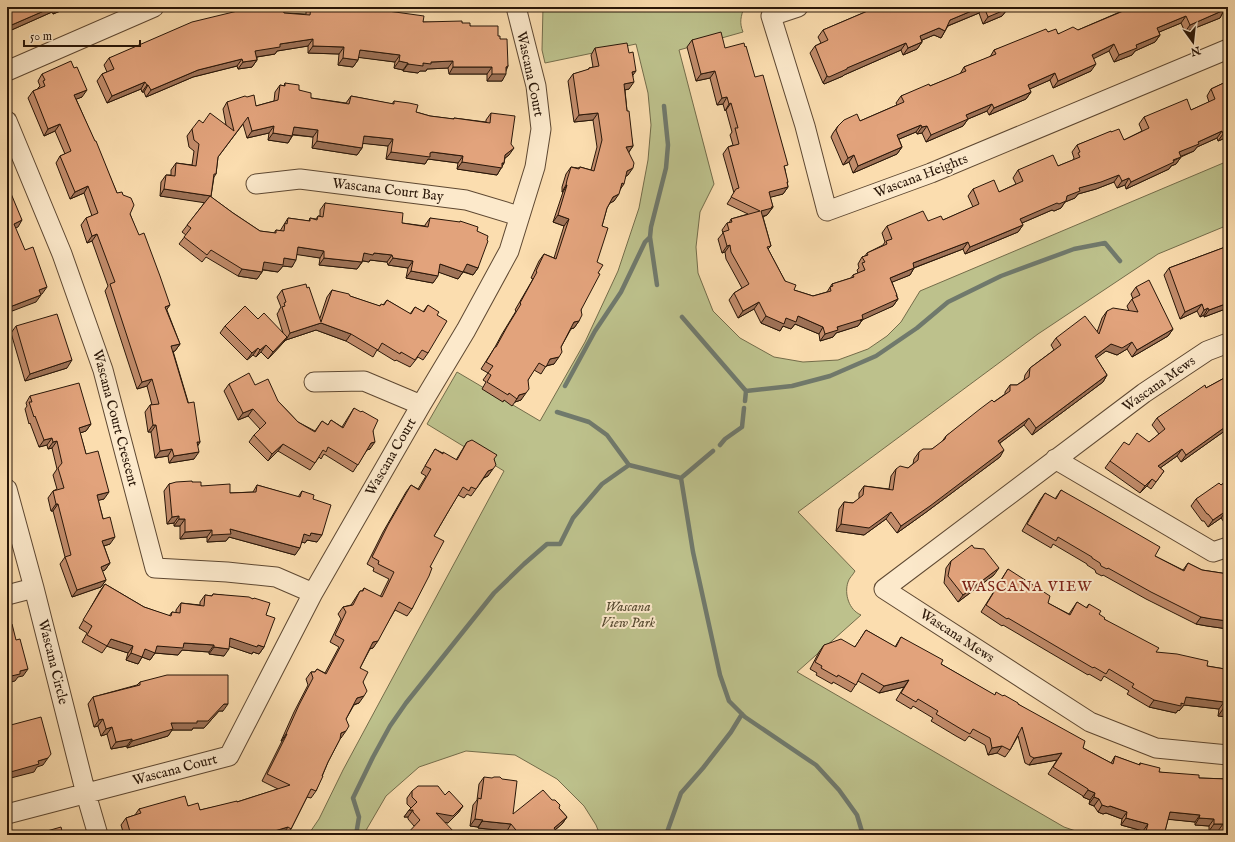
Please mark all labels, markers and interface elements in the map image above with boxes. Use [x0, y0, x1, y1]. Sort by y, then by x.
scale bar [24, 22, 140, 48]
north arrow [1173, 22, 1213, 62]
text: 50 m [30, 29, 52, 44]
street label: Wascana Court [512, 30, 548, 118]
text: N [1188, 42, 1203, 59]
street label: Wascana Heights [872, 150, 970, 202]
street label: Wascana Court Bay [331, 174, 445, 206]
street label: Wascana Court Crescent [88, 348, 142, 489]
street label: Wascana Mews [1119, 352, 1199, 416]
street label: Wascana Court [362, 415, 421, 499]
district label: WASCANA VIEW [961, 577, 1093, 596]
park label: Wascana View Park [601, 598, 655, 632]
street label: Wascana Mews [916, 605, 998, 667]
street label: Wascana Circle [34, 618, 72, 707]
street label: Wascana Court [131, 750, 219, 790]

